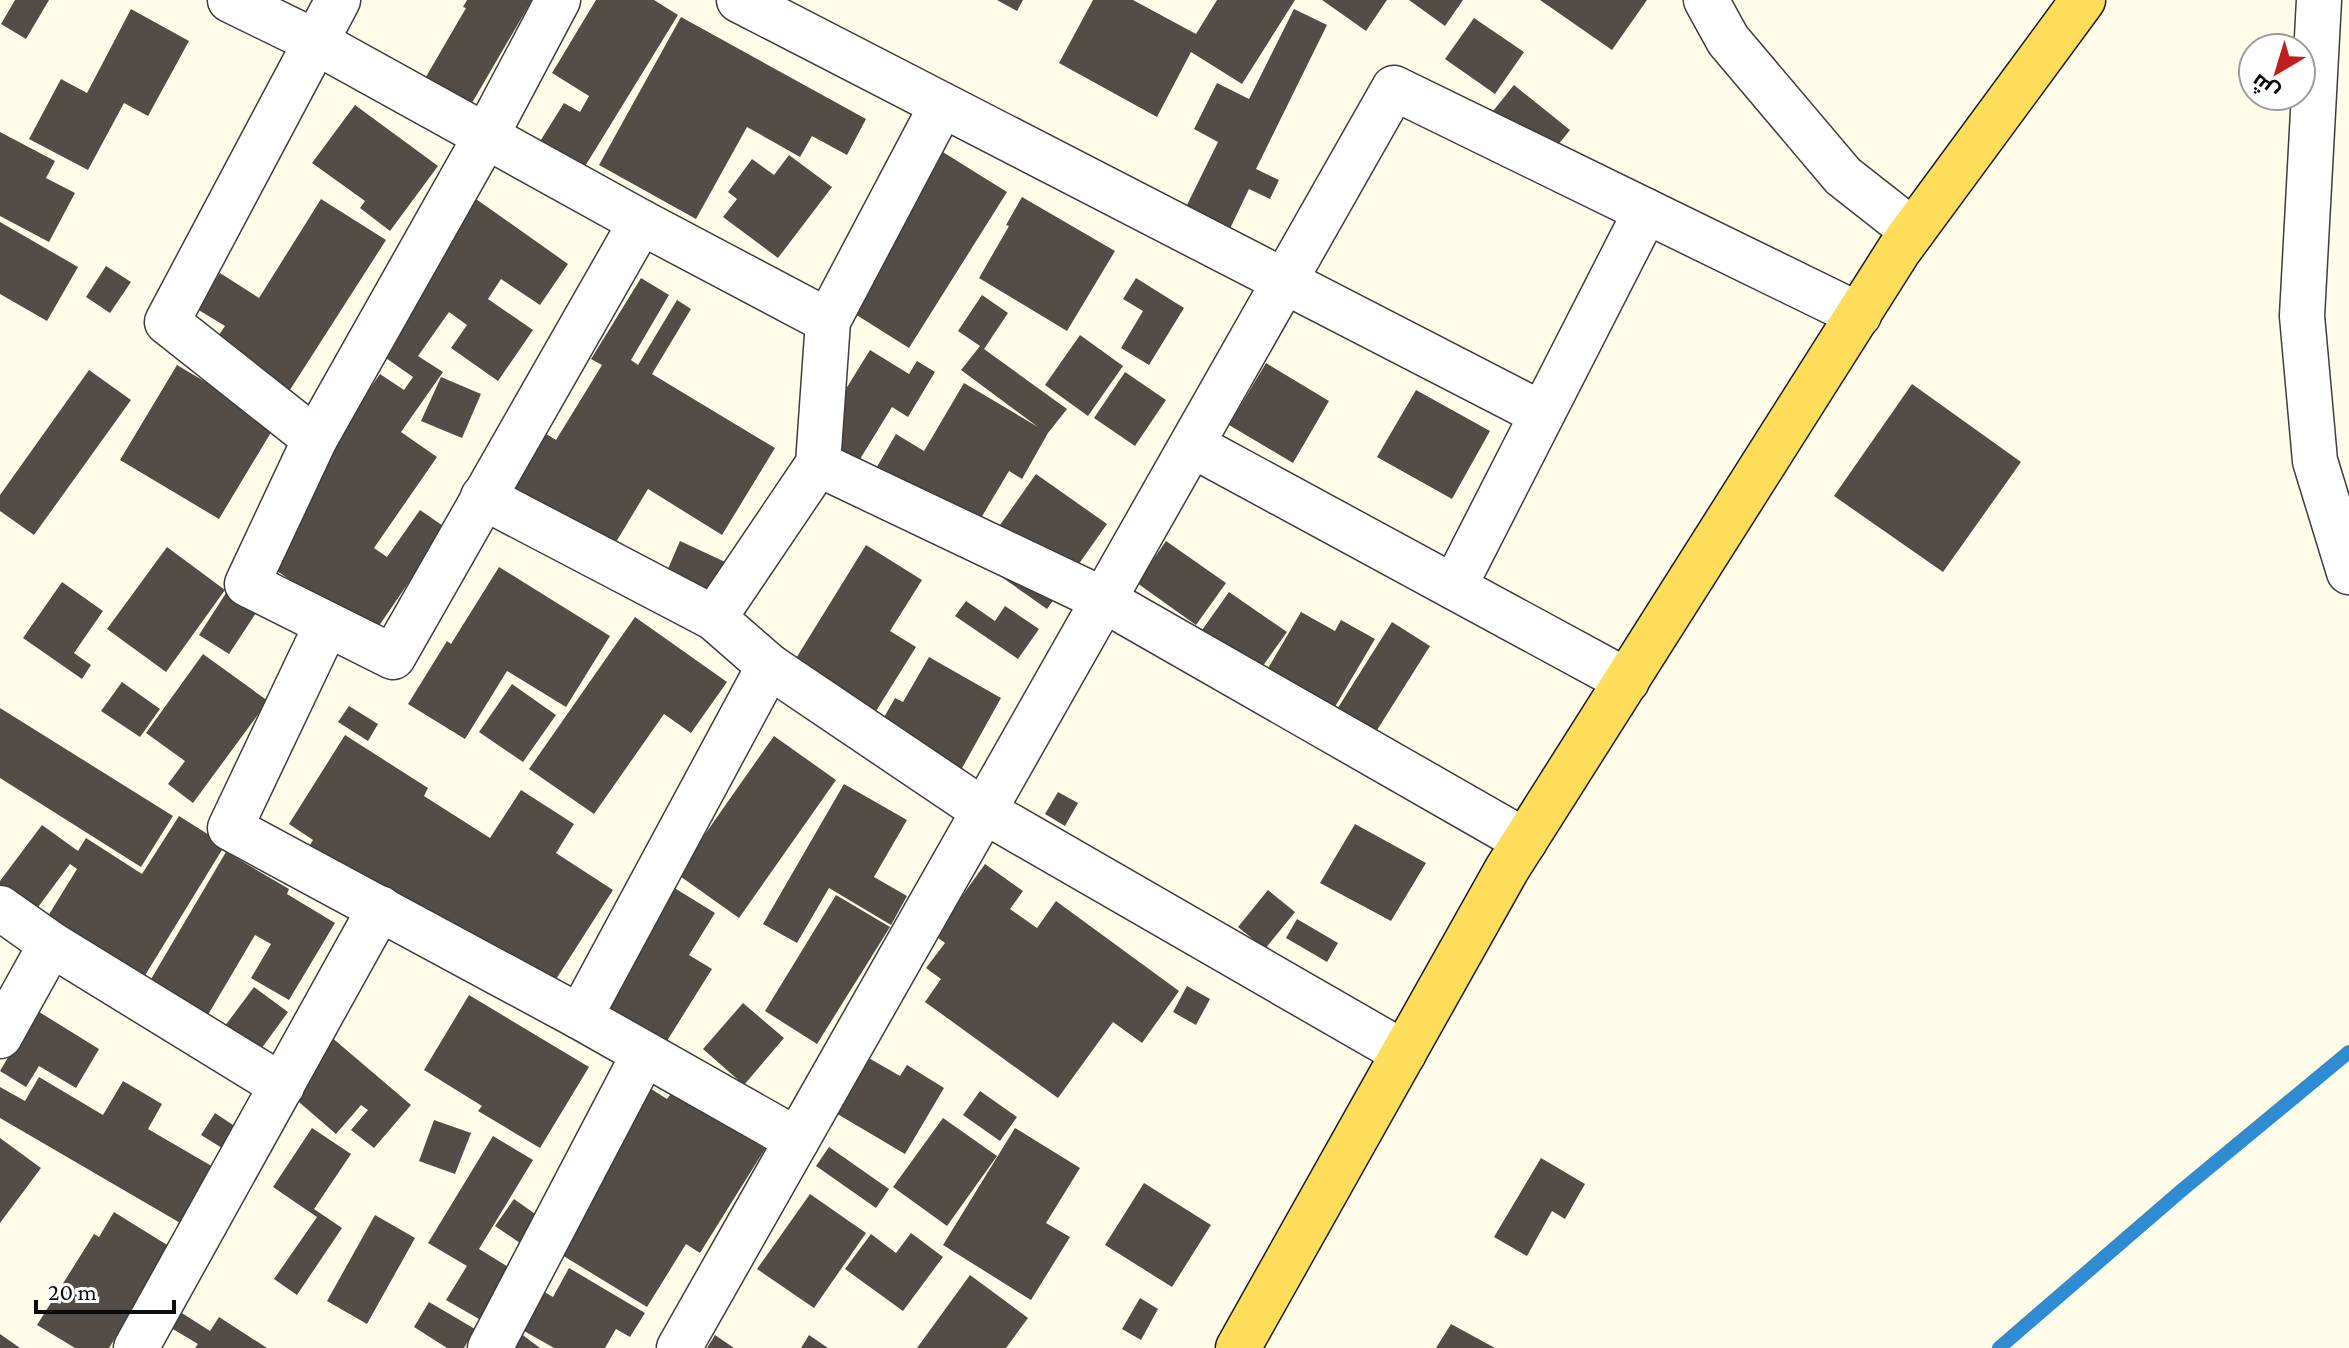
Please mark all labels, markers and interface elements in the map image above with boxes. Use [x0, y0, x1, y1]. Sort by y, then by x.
north arrow [2237, 32, 2317, 112]
text: ش [2246, 68, 2284, 106]
scale bar [36, 1264, 174, 1314]
text: 20 m [48, 1278, 97, 1305]

